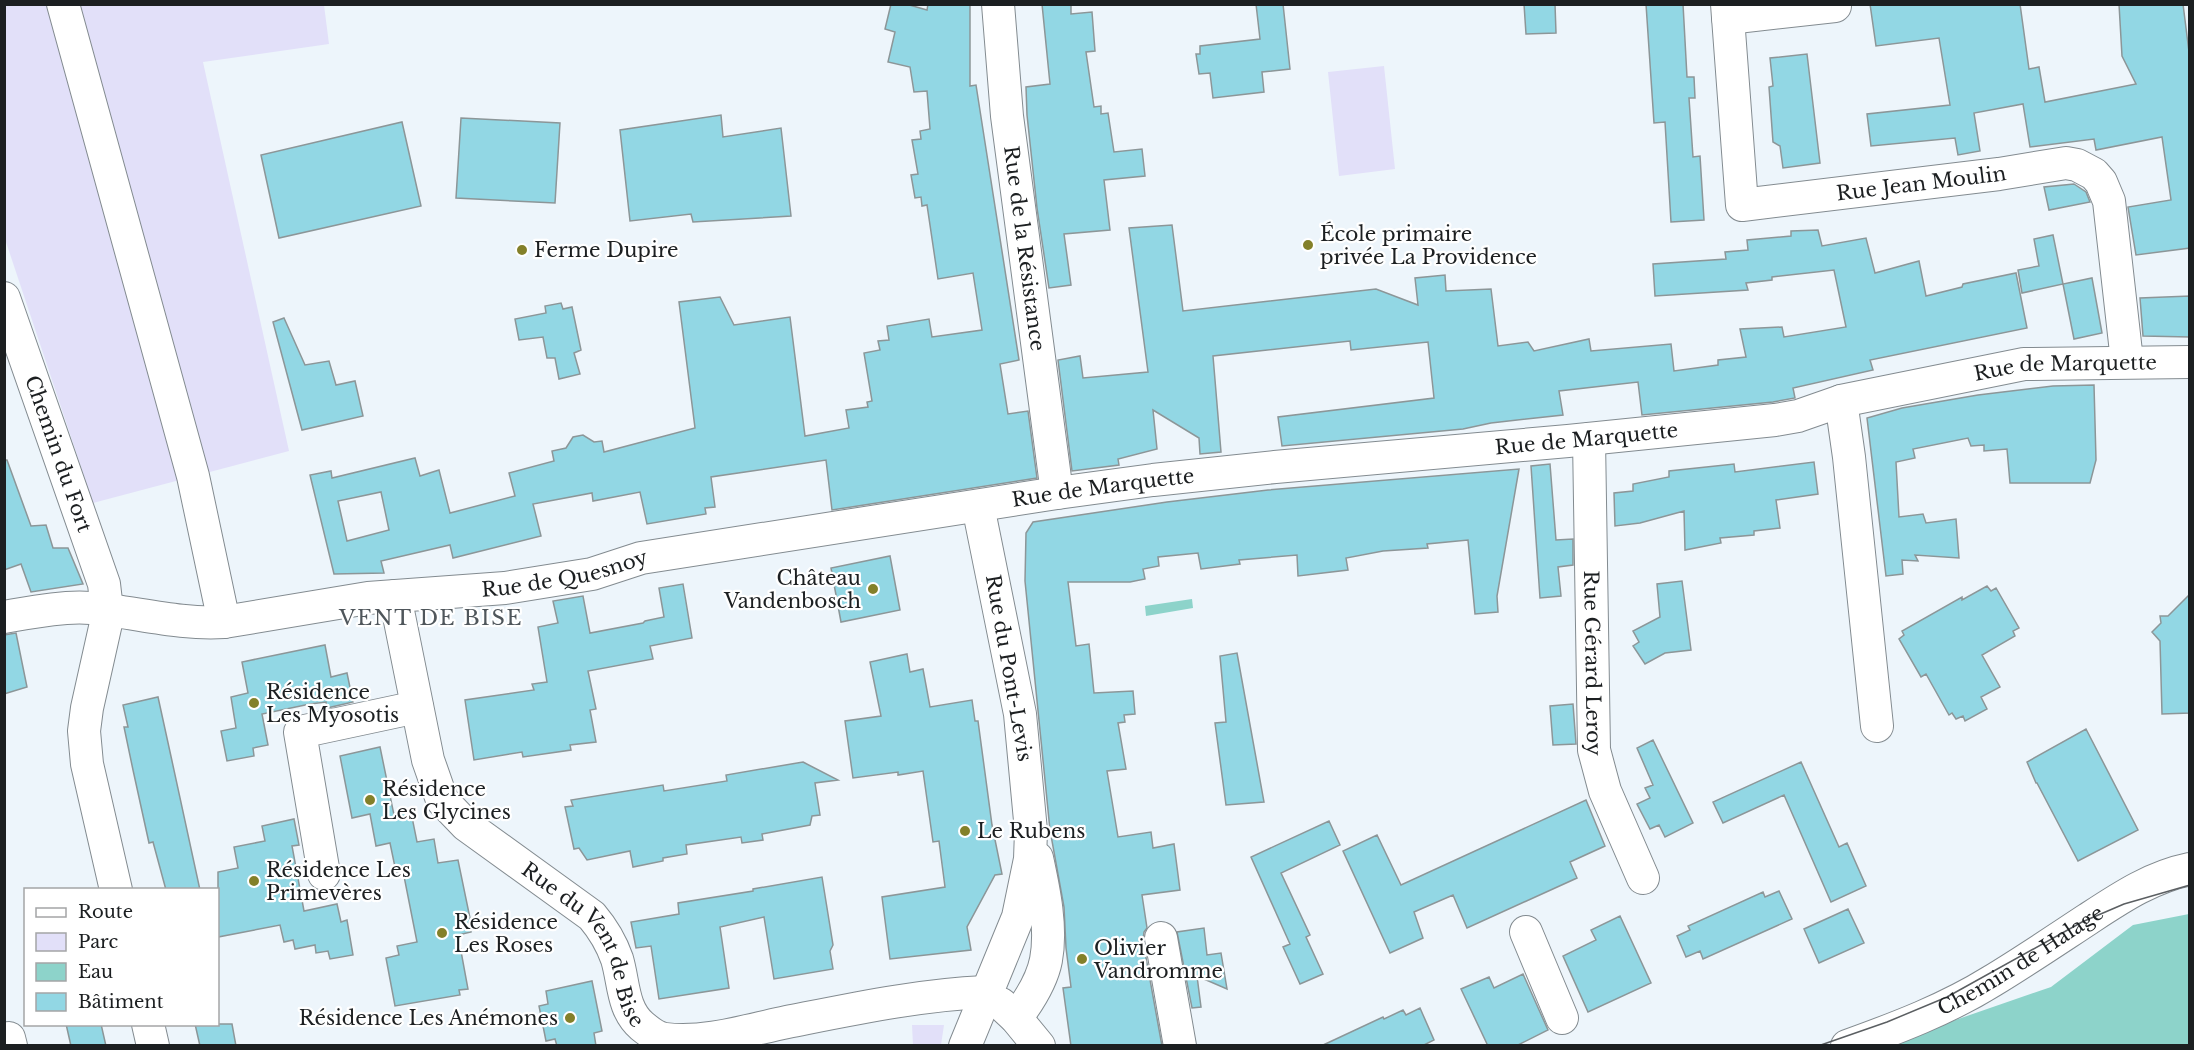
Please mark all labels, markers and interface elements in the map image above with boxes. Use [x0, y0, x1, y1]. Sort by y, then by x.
street label: Rue de la Résistance [999, 144, 1050, 353]
street label: Rue Jean Moulin [1835, 161, 2008, 206]
place label: École primaire privée La Providence [1320, 221, 1537, 269]
place label: Ferme Dupire [534, 238, 679, 262]
marker: École primaire privée La Providence [1301, 238, 1315, 252]
marker: Ferme Dupire [515, 243, 529, 257]
street label: Rue de Marquette [1972, 350, 2157, 386]
street label: Chemin du Fort [20, 372, 97, 536]
street label: Rue de Marquette [1494, 418, 1679, 459]
street label: Rue de Marquette [1010, 464, 1195, 512]
street label: Rue de Quesnoy [481, 545, 651, 602]
place label: Château Vandenbosch [723, 566, 861, 613]
street label: Rue Gérard Leroy [1579, 570, 1606, 756]
street label: Rue du Pont-Levis [981, 573, 1037, 763]
marker: Château Vandenbosch [866, 582, 880, 596]
district label: VENT DE BISE [338, 605, 523, 631]
place label: Résidence Les Myosotis [266, 680, 399, 727]
marker: Résidence Les Myosotis [247, 696, 261, 710]
place label: Résidence Les Glycines [382, 777, 511, 824]
marker: Résidence Les Glycines [363, 793, 377, 807]
place label: Le Rubens [977, 819, 1085, 843]
marker: Le Rubens [958, 824, 972, 838]
street label: Rue du Vent de Bise [517, 857, 649, 1032]
place label: Résidence Les Primevères [266, 858, 411, 905]
marker: Résidence Les Primevères [247, 874, 261, 888]
legend [24, 888, 219, 1026]
street label: Chemin de Halage [1934, 900, 2108, 1020]
text: Route [78, 901, 133, 923]
place label: Résidence Les Roses [454, 910, 558, 957]
marker: Résidence Les Roses [435, 926, 449, 940]
text: Parc [78, 931, 119, 953]
place label: Olivier Vandromme [1093, 936, 1223, 983]
marker: Olivier Vandromme [1075, 952, 1089, 966]
text: Eau [78, 961, 113, 983]
text: Bâtiment [78, 991, 164, 1013]
place label: Résidence Les Anémones [299, 1006, 558, 1030]
marker: Résidence Les Anémones [563, 1011, 577, 1025]

